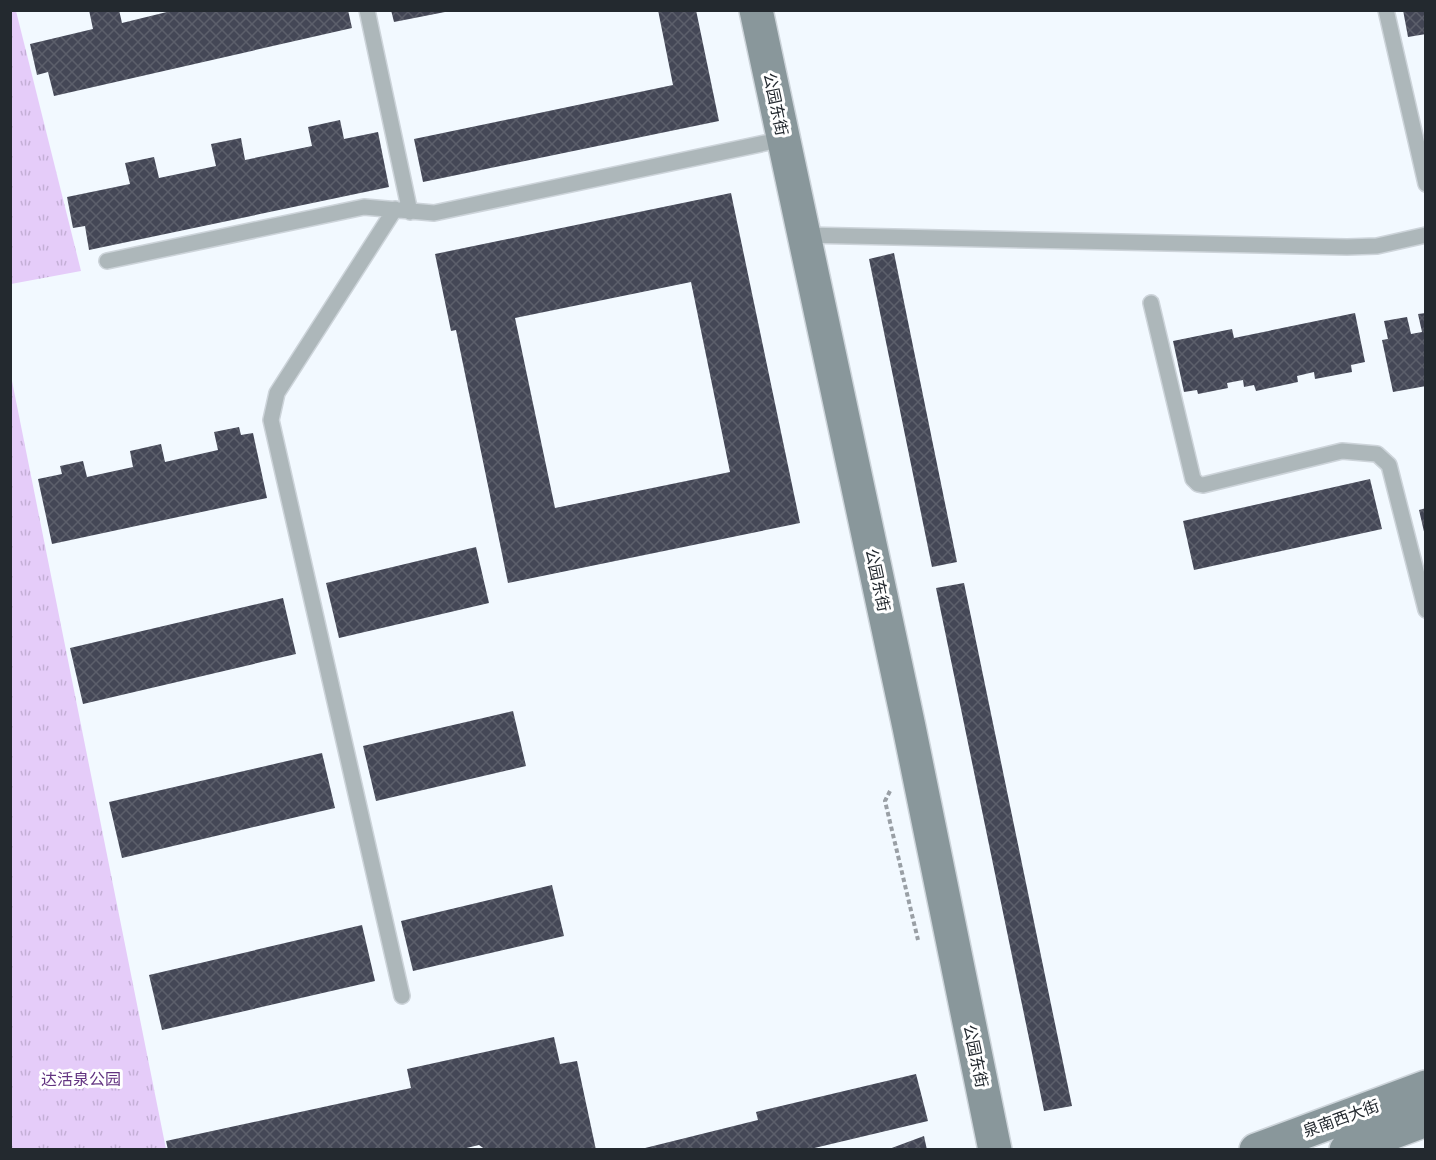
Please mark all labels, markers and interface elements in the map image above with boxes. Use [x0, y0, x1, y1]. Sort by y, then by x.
street label: 公园东街 [760, 71, 792, 137]
street label: 公园东街 [862, 547, 894, 613]
street label: 公园东街 [960, 1023, 992, 1089]
park label: 达活泉公园 [41, 1069, 121, 1089]
street label: 泉南西大街 [1300, 1095, 1382, 1141]

